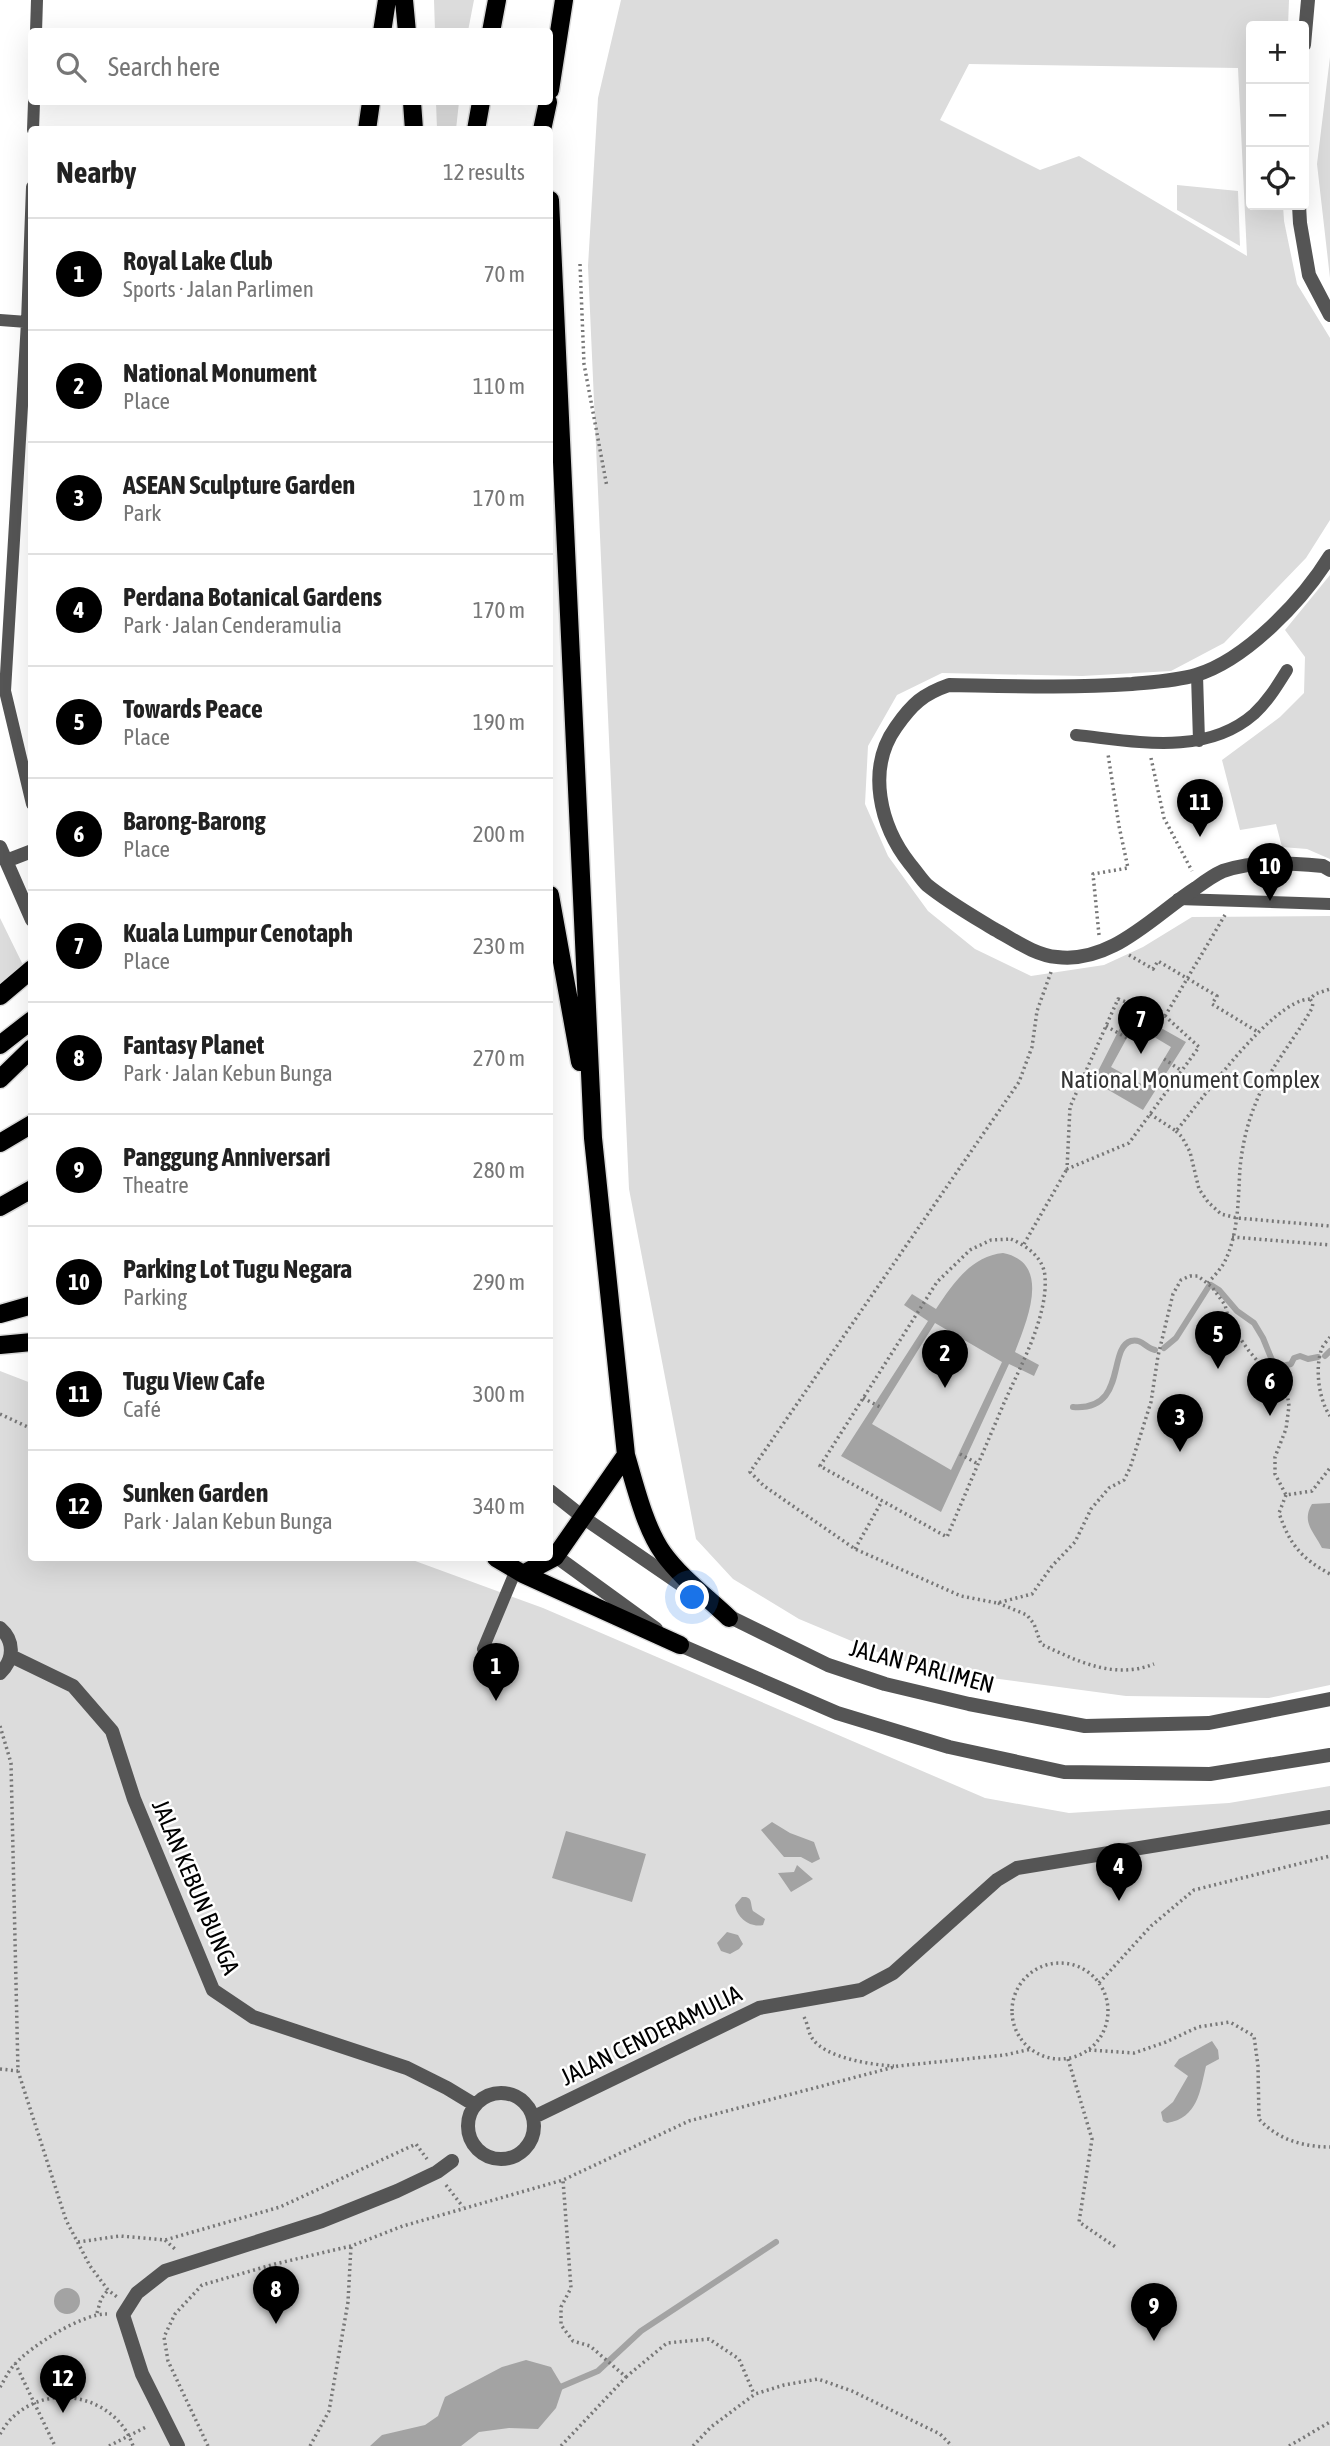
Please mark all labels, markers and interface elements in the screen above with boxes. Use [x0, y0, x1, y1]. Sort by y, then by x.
map controls [1246, 21, 1309, 210]
button: + [1246, 21, 1309, 84]
search box [28, 28, 553, 105]
icon: search [52, 48, 90, 86]
text: Search here [108, 52, 220, 82]
button: − [1246, 84, 1309, 147]
button: locate [1246, 147, 1309, 210]
text: Nearby [56, 155, 136, 189]
text: 12 results [443, 159, 525, 185]
text: Royal Lake Club [123, 246, 273, 276]
text: 1 [74, 261, 84, 287]
text: 70 m [484, 261, 525, 287]
text: Sports · Jalan Parlimen [123, 276, 314, 302]
text: National Monument [123, 358, 317, 388]
text: 2 [74, 373, 84, 399]
text: 110 m [473, 373, 525, 399]
text: Place [123, 388, 170, 414]
text: ASEAN Sculpture Garden [123, 470, 355, 500]
text: 3 [74, 485, 84, 511]
text: 170 m [473, 485, 525, 511]
text: Park [123, 500, 161, 526]
text: Perdana Botanical Gardens [123, 582, 382, 612]
text: 4 [74, 597, 84, 623]
text: 170 m [473, 597, 525, 623]
text: Park · Jalan Cenderamulia [123, 612, 342, 638]
text: Towards Peace [123, 694, 263, 724]
text: 5 [74, 709, 84, 735]
text: 190 m [473, 709, 525, 735]
text: Place [123, 724, 170, 750]
pin: 11 [1177, 779, 1223, 837]
text: Barong-Barong [123, 806, 266, 836]
text: 6 [74, 821, 84, 847]
text: 200 m [473, 821, 525, 847]
text: Place [123, 836, 170, 862]
pin: 10 [1247, 843, 1293, 901]
text: Kuala Lumpur Cenotaph [123, 918, 353, 948]
text: 7 [74, 933, 84, 959]
text: 230 m [473, 933, 525, 959]
text: Place [123, 948, 170, 974]
pin: 7 [1118, 996, 1164, 1054]
text: Fantasy Planet [123, 1030, 264, 1060]
text: 8 [74, 1045, 84, 1071]
text: 270 m [473, 1045, 525, 1071]
text: Park · Jalan Kebun Bunga [123, 1060, 333, 1086]
park label: National Monument Complex [1060, 1066, 1320, 1093]
text: Panggung Anniversari [123, 1142, 330, 1172]
text: 9 [74, 1157, 84, 1183]
text: 280 m [473, 1157, 525, 1183]
text: Theatre [123, 1172, 189, 1198]
text: Parking Lot Tugu Negara [123, 1254, 352, 1284]
text: 10 [68, 1269, 90, 1295]
text: 290 m [473, 1269, 525, 1295]
text: Parking [123, 1284, 187, 1310]
pin: 5 [1195, 1311, 1241, 1369]
pin: 2 [922, 1330, 968, 1388]
pin: 6 [1247, 1358, 1293, 1416]
text: Tugu View Cafe [123, 1366, 265, 1396]
text: 11 [68, 1381, 90, 1407]
text: 300 m [473, 1381, 525, 1407]
pin: 3 [1157, 1394, 1203, 1452]
text: Café [123, 1396, 161, 1422]
text: Sunken Garden [123, 1478, 268, 1508]
text: 12 [68, 1493, 90, 1519]
text: 340 m [473, 1493, 525, 1519]
text: Park · Jalan Kebun Bunga [123, 1508, 333, 1534]
your location [675, 1580, 709, 1614]
street label: JALAN PARLIMEN [847, 1634, 997, 1698]
pin: 1 [473, 1643, 519, 1701]
street label: JALAN KEBUN BUNGA [147, 1796, 245, 1979]
pin: 4 [1096, 1843, 1142, 1901]
street label: JALAN CENDERAMULIA [556, 1979, 746, 2091]
pin: 8 [253, 2266, 299, 2324]
pin: 9 [1131, 2283, 1177, 2341]
pin: 12 [40, 2355, 86, 2413]

